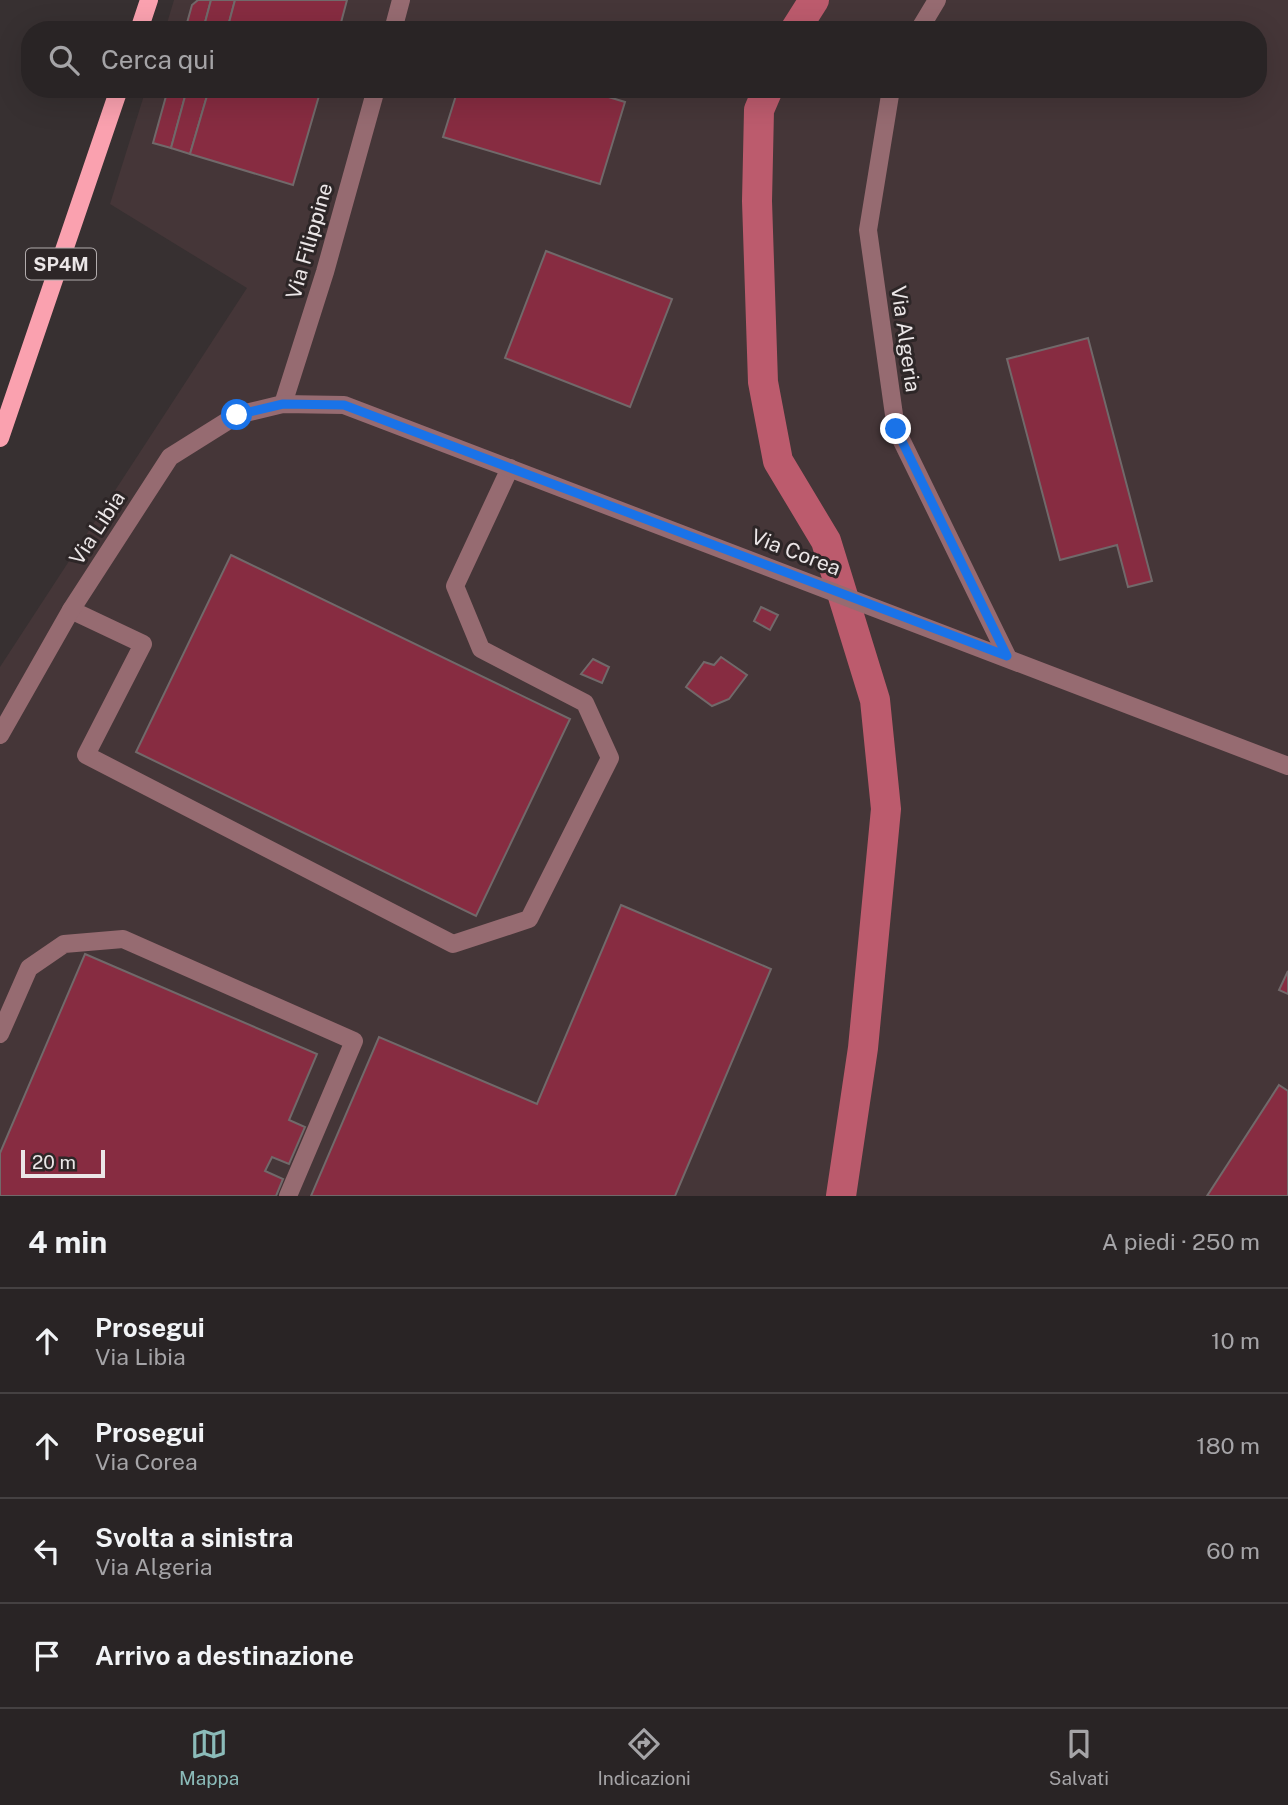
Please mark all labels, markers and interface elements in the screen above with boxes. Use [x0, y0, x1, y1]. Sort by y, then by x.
search box [21, 21, 1267, 98]
icon: search [45, 41, 83, 79]
text: Cerca qui [101, 44, 215, 75]
street label: Via Filippine [280, 180, 338, 302]
road number: SP4M [26, 248, 96, 280]
street label: Via Algeria [886, 284, 926, 394]
route start [221, 399, 252, 430]
route end [880, 413, 911, 444]
street label: Via Libia [64, 486, 130, 570]
street label: Via Corea [748, 524, 844, 580]
scale bar [21, 1147, 105, 1179]
text: 20 m [32, 1151, 76, 1173]
text: 4 min [28, 1224, 107, 1260]
text: A piedi · 250 m [1102, 1228, 1260, 1255]
text: Prosegui [95, 1312, 205, 1343]
icon: ahead [28, 1322, 66, 1360]
text: 10 m [1211, 1327, 1260, 1354]
text: Via Libia [95, 1343, 186, 1370]
text: Prosegui [95, 1417, 205, 1448]
icon: ahead [28, 1427, 66, 1465]
text: 180 m [1196, 1432, 1260, 1459]
text: Via Corea [95, 1448, 198, 1475]
text: Svolta a sinistra [95, 1522, 293, 1553]
icon: left [28, 1532, 66, 1570]
text: 60 m [1206, 1537, 1260, 1564]
text: Via Algeria [95, 1553, 212, 1580]
icon: arrive [28, 1637, 66, 1675]
text: Arrivo a destinazione [95, 1640, 354, 1671]
tab: Mappa [179, 1725, 239, 1789]
tab: Indicazioni [597, 1725, 691, 1789]
tab: Salvati [1049, 1725, 1109, 1789]

